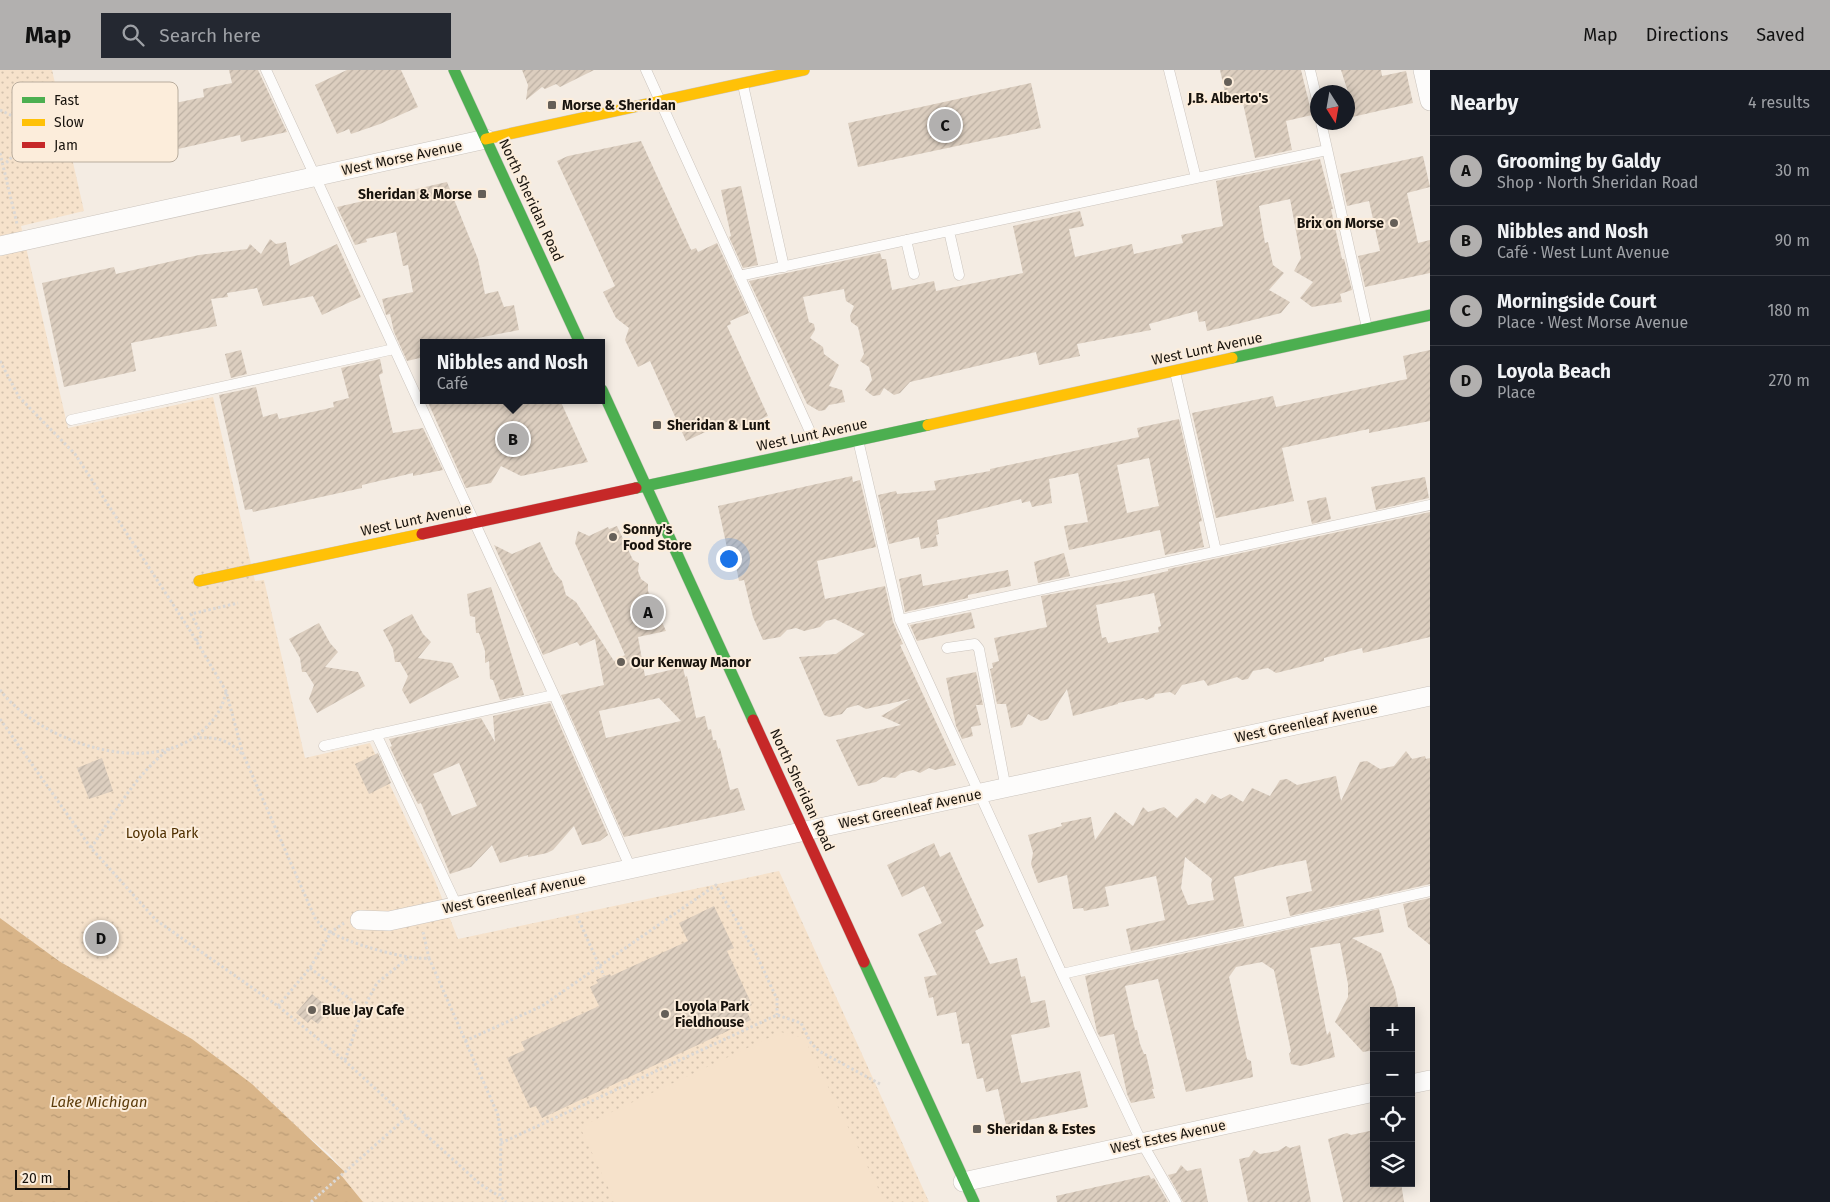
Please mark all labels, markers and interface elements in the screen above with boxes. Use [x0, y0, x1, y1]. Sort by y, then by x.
search box [101, 13, 451, 58]
text: Map [25, 21, 71, 49]
icon: search [119, 21, 147, 49]
text: Search here [159, 24, 261, 47]
text: Map [1583, 24, 1618, 46]
text: Directions [1646, 24, 1728, 46]
text: Saved [1756, 24, 1805, 46]
marker: J.B. Alberto's [1222, 76, 1234, 88]
legend [12, 82, 178, 162]
north arrow [1310, 85, 1355, 130]
place label: J.B. Alberto's [1187, 90, 1268, 107]
text: Nearby [1450, 90, 1518, 116]
text: Fast [54, 92, 80, 109]
text: 4 results [1748, 93, 1810, 112]
place label: Morse & Sheridan [562, 97, 676, 114]
marker: Morse & Sheridan [546, 99, 558, 111]
pin: C [929, 106, 961, 144]
text: Slow [54, 114, 84, 131]
street label: North Sheridan Road [495, 136, 567, 264]
text: Jam [54, 137, 78, 154]
street label: West Morse Avenue [340, 137, 464, 179]
text: Grooming by Galdy [1497, 150, 1661, 173]
text: A [1461, 161, 1471, 180]
text: 30 m [1775, 161, 1810, 180]
text: Shop · North Sheridan Road [1497, 173, 1698, 192]
place label: Sheridan & Morse [358, 186, 472, 203]
marker: Sheridan & Morse [476, 188, 488, 200]
place label: Brix on Morse [1297, 215, 1384, 232]
marker: Brix on Morse [1388, 217, 1400, 229]
text: Nibbles and Nosh [1497, 220, 1648, 243]
text: B [1461, 231, 1471, 250]
text: 90 m [1775, 231, 1810, 250]
text: Café · West Lunt Avenue [1497, 243, 1670, 262]
text: Morningside Court [1497, 290, 1657, 313]
text: C [1461, 301, 1471, 320]
text: 180 m [1767, 301, 1810, 320]
text: Place · West Morse Avenue [1497, 313, 1688, 332]
street label: West Lunt Avenue [1150, 329, 1264, 369]
popup [420, 339, 605, 404]
text: Nibbles and Nosh [437, 351, 588, 374]
text: Loyola Beach [1497, 360, 1611, 383]
text: D [1461, 371, 1471, 390]
text: 270 m [1768, 371, 1810, 390]
text: Café [437, 374, 468, 393]
text: Place [1497, 383, 1536, 402]
street label: West Lunt Avenue [755, 415, 869, 455]
place label: Sheridan & Lunt [667, 417, 771, 434]
marker: Sheridan & Lunt [651, 419, 663, 431]
pin: B [497, 420, 529, 458]
street label: West Lunt Avenue [359, 500, 473, 540]
place label: Sonny's Food Store [623, 521, 692, 554]
marker: Sonny's Food Store [607, 531, 619, 543]
your location [716, 546, 742, 572]
pin: A [632, 593, 664, 631]
place label: Our Kenway Manor [631, 654, 751, 671]
marker: Our Kenway Manor [615, 656, 627, 668]
street label: West Greenleaf Avenue [1233, 700, 1379, 746]
street label: North Sheridan Road [766, 726, 838, 854]
street label: West Greenleaf Avenue [837, 786, 983, 832]
park label: Loyola Park [126, 825, 199, 842]
street label: West Greenleaf Avenue [441, 871, 587, 917]
pin: D [85, 919, 117, 957]
place label: Loyola Park Fieldhouse [675, 998, 749, 1031]
place label: Blue Jay Cafe [322, 1002, 405, 1019]
marker: Blue Jay Cafe [306, 1004, 318, 1016]
map controls [1370, 1007, 1415, 1187]
button: + [1370, 1007, 1415, 1052]
marker: Loyola Park Fieldhouse [659, 1008, 671, 1020]
button: − [1370, 1052, 1415, 1097]
water label: Lake Michigan [50, 1093, 148, 1111]
button: locate [1370, 1097, 1415, 1142]
street label: West Estes Avenue [1109, 1116, 1227, 1158]
place label: Sheridan & Estes [987, 1121, 1096, 1138]
marker: Sheridan & Estes [971, 1123, 983, 1135]
button: layers [1370, 1142, 1415, 1187]
scale bar [15, 1167, 70, 1190]
text: 20 m [22, 1170, 52, 1187]

